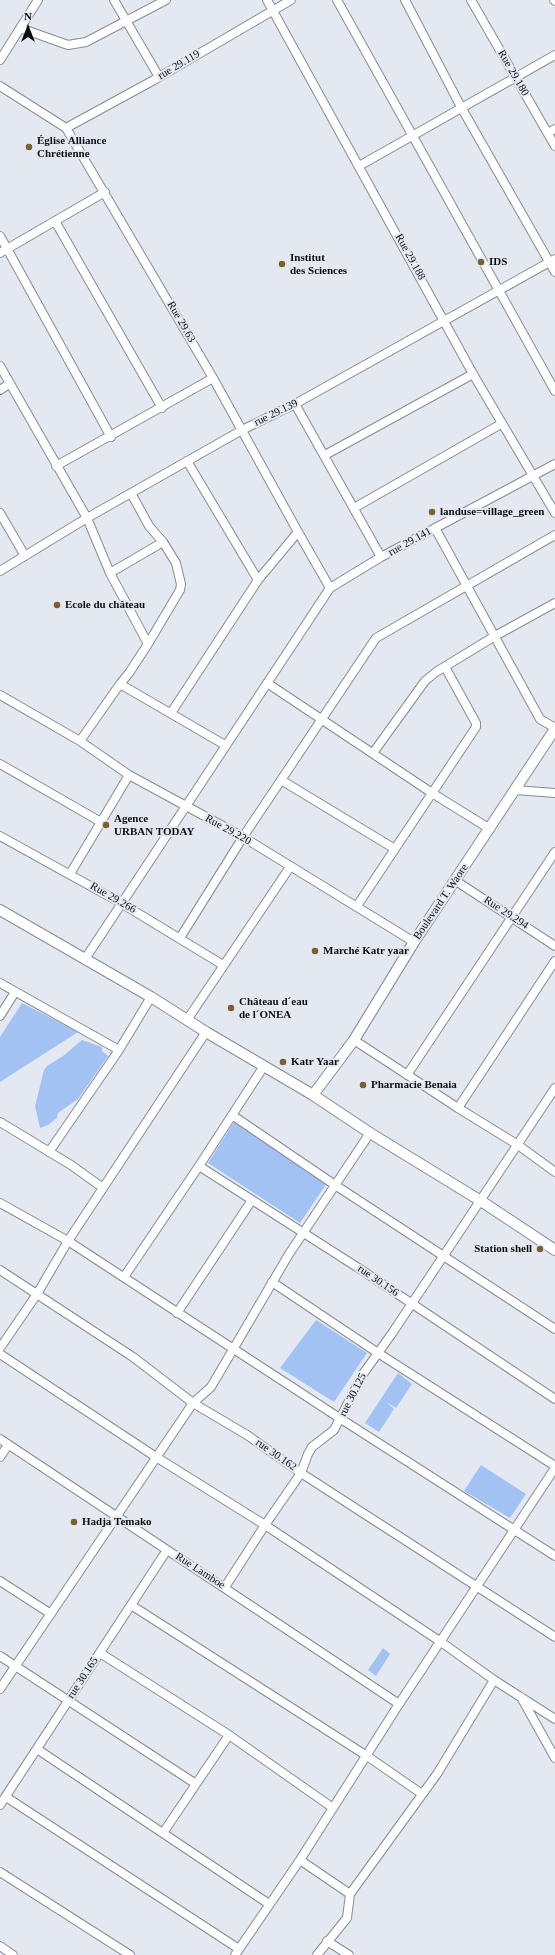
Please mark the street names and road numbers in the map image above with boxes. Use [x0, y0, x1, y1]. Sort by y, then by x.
street label: rue 29.119 [156, 47, 202, 83]
street label: Rue 29.180 [495, 48, 531, 98]
street label: Rue 29.188 [392, 232, 428, 282]
street label: Rue 29.63 [164, 299, 198, 345]
street label: rue 29.139 [252, 397, 300, 429]
street label: rue 29.141 [386, 525, 434, 559]
street label: Rue 29.220 [203, 812, 253, 848]
street label: Boulevard T. Waore [411, 862, 471, 942]
street label: Rue 29.266 [88, 880, 138, 916]
street label: Rue 29.294 [481, 894, 531, 932]
street label: rue 30.156 [355, 1262, 401, 1300]
street label: rue 30.125 [336, 1371, 370, 1419]
street label: rue 30.162 [253, 1436, 299, 1474]
street label: Rue Lamboe [173, 1550, 227, 1592]
street label: rue 30.165 [65, 1655, 101, 1701]

